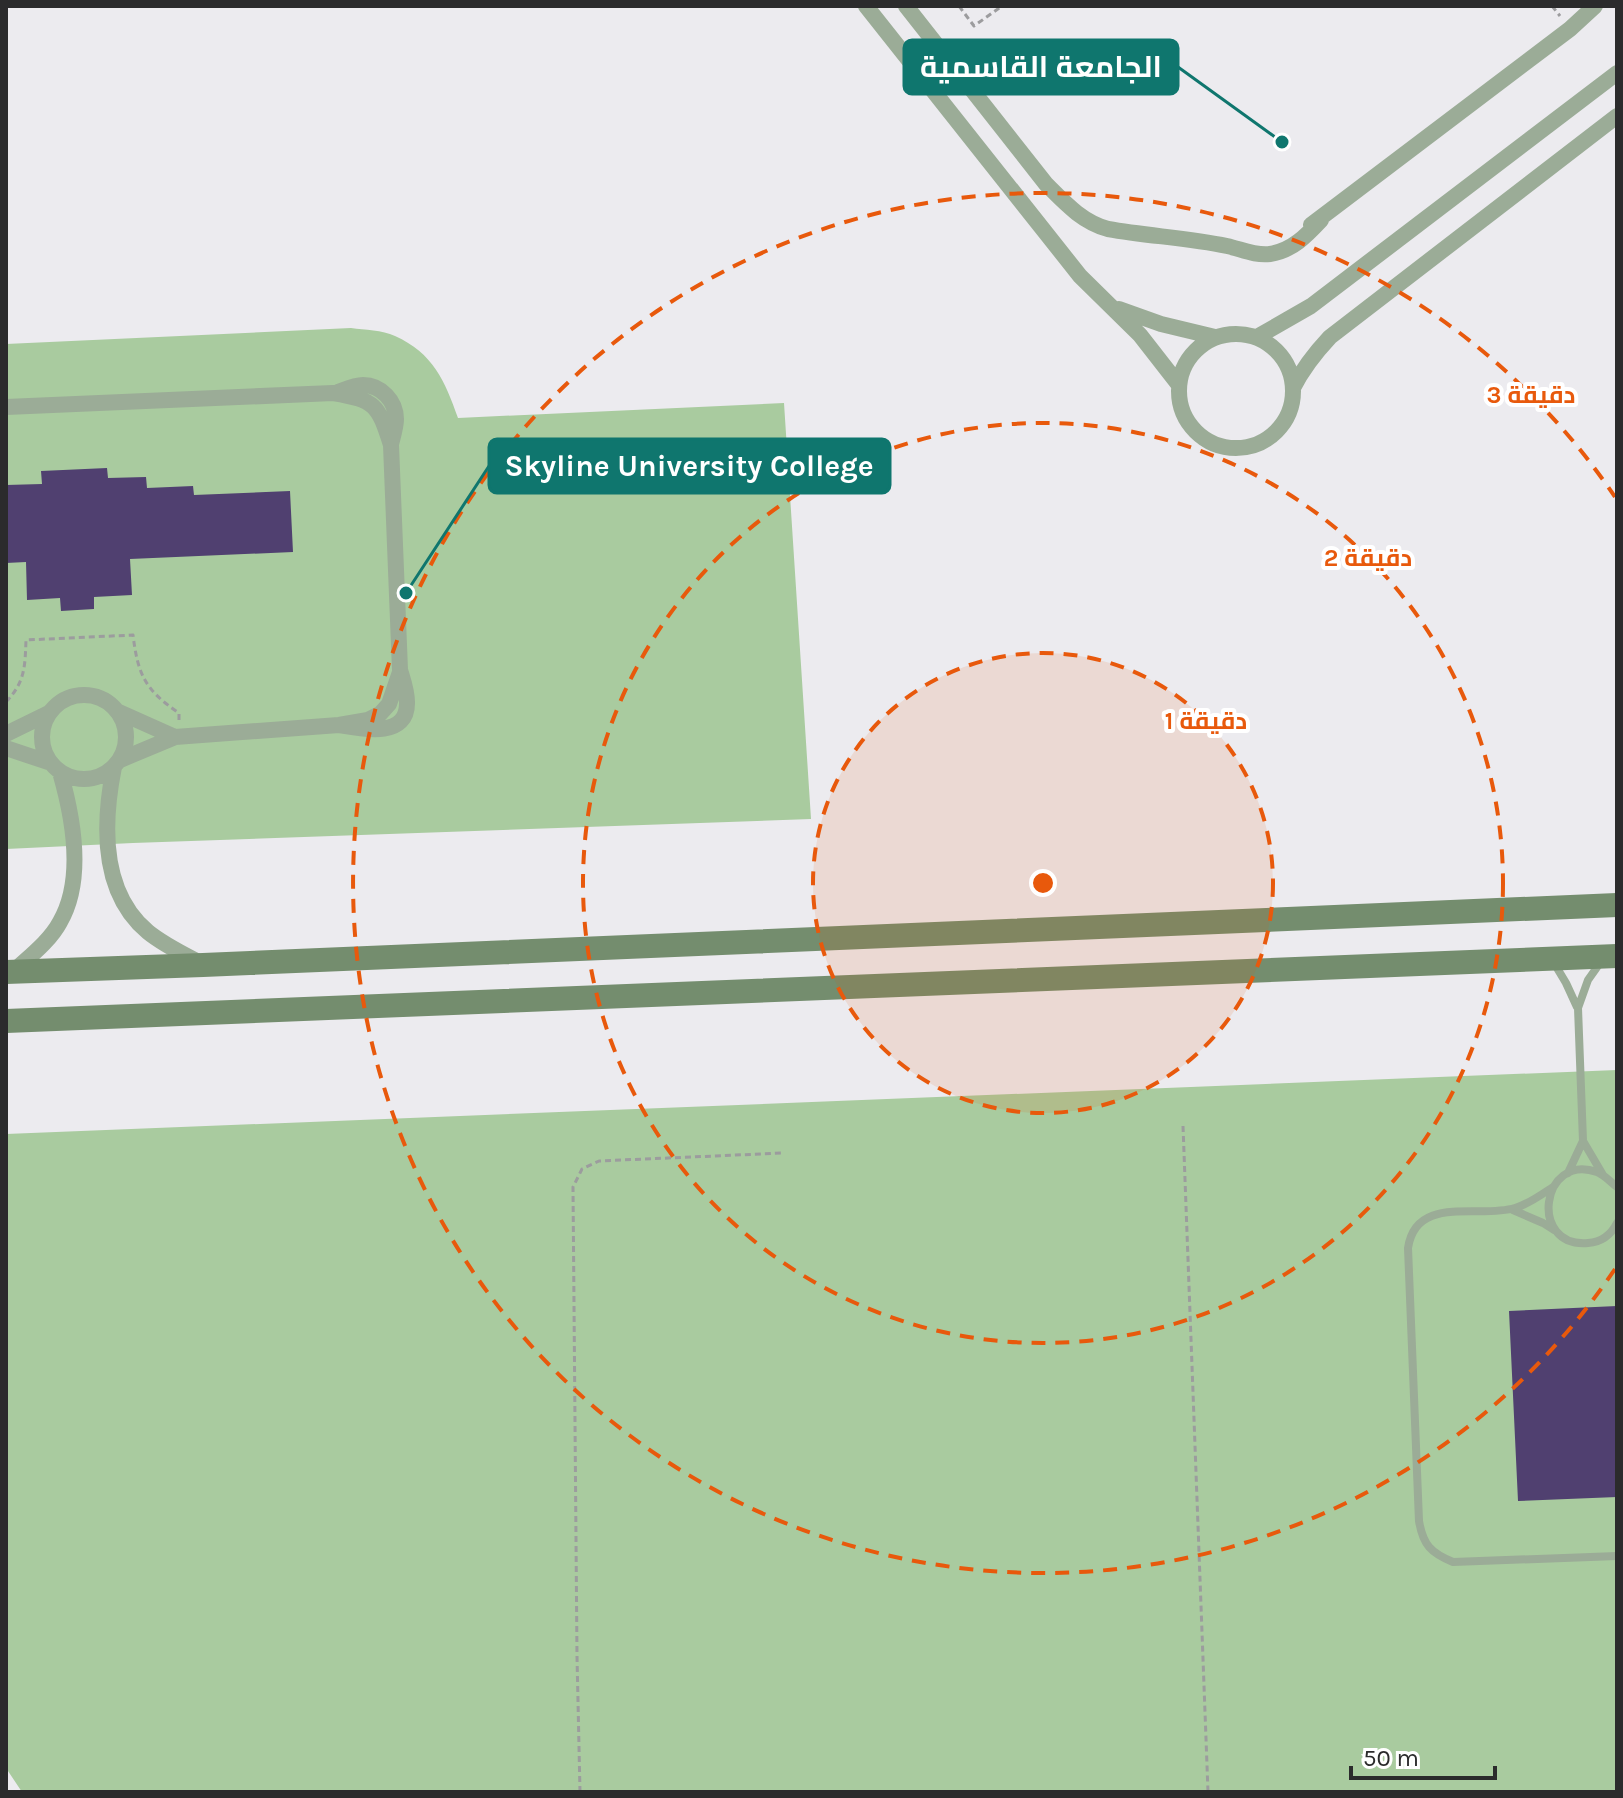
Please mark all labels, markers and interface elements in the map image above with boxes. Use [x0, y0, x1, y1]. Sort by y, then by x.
callout: الجامعة القاسمية [904, 40, 1178, 94]
text: الجامعة القاسمية [920, 49, 1162, 85]
text: 3 دقيقة [1487, 381, 1575, 409]
callout: Skyline University College [489, 439, 890, 493]
text: Skyline University College [504, 448, 874, 484]
text: 2 دقيقة [1324, 544, 1412, 572]
text: 1 دقيقة [1165, 707, 1247, 735]
centre of rings [1029, 869, 1057, 897]
scale bar [1351, 1730, 1495, 1780]
text: 50 m [1363, 1744, 1419, 1772]

